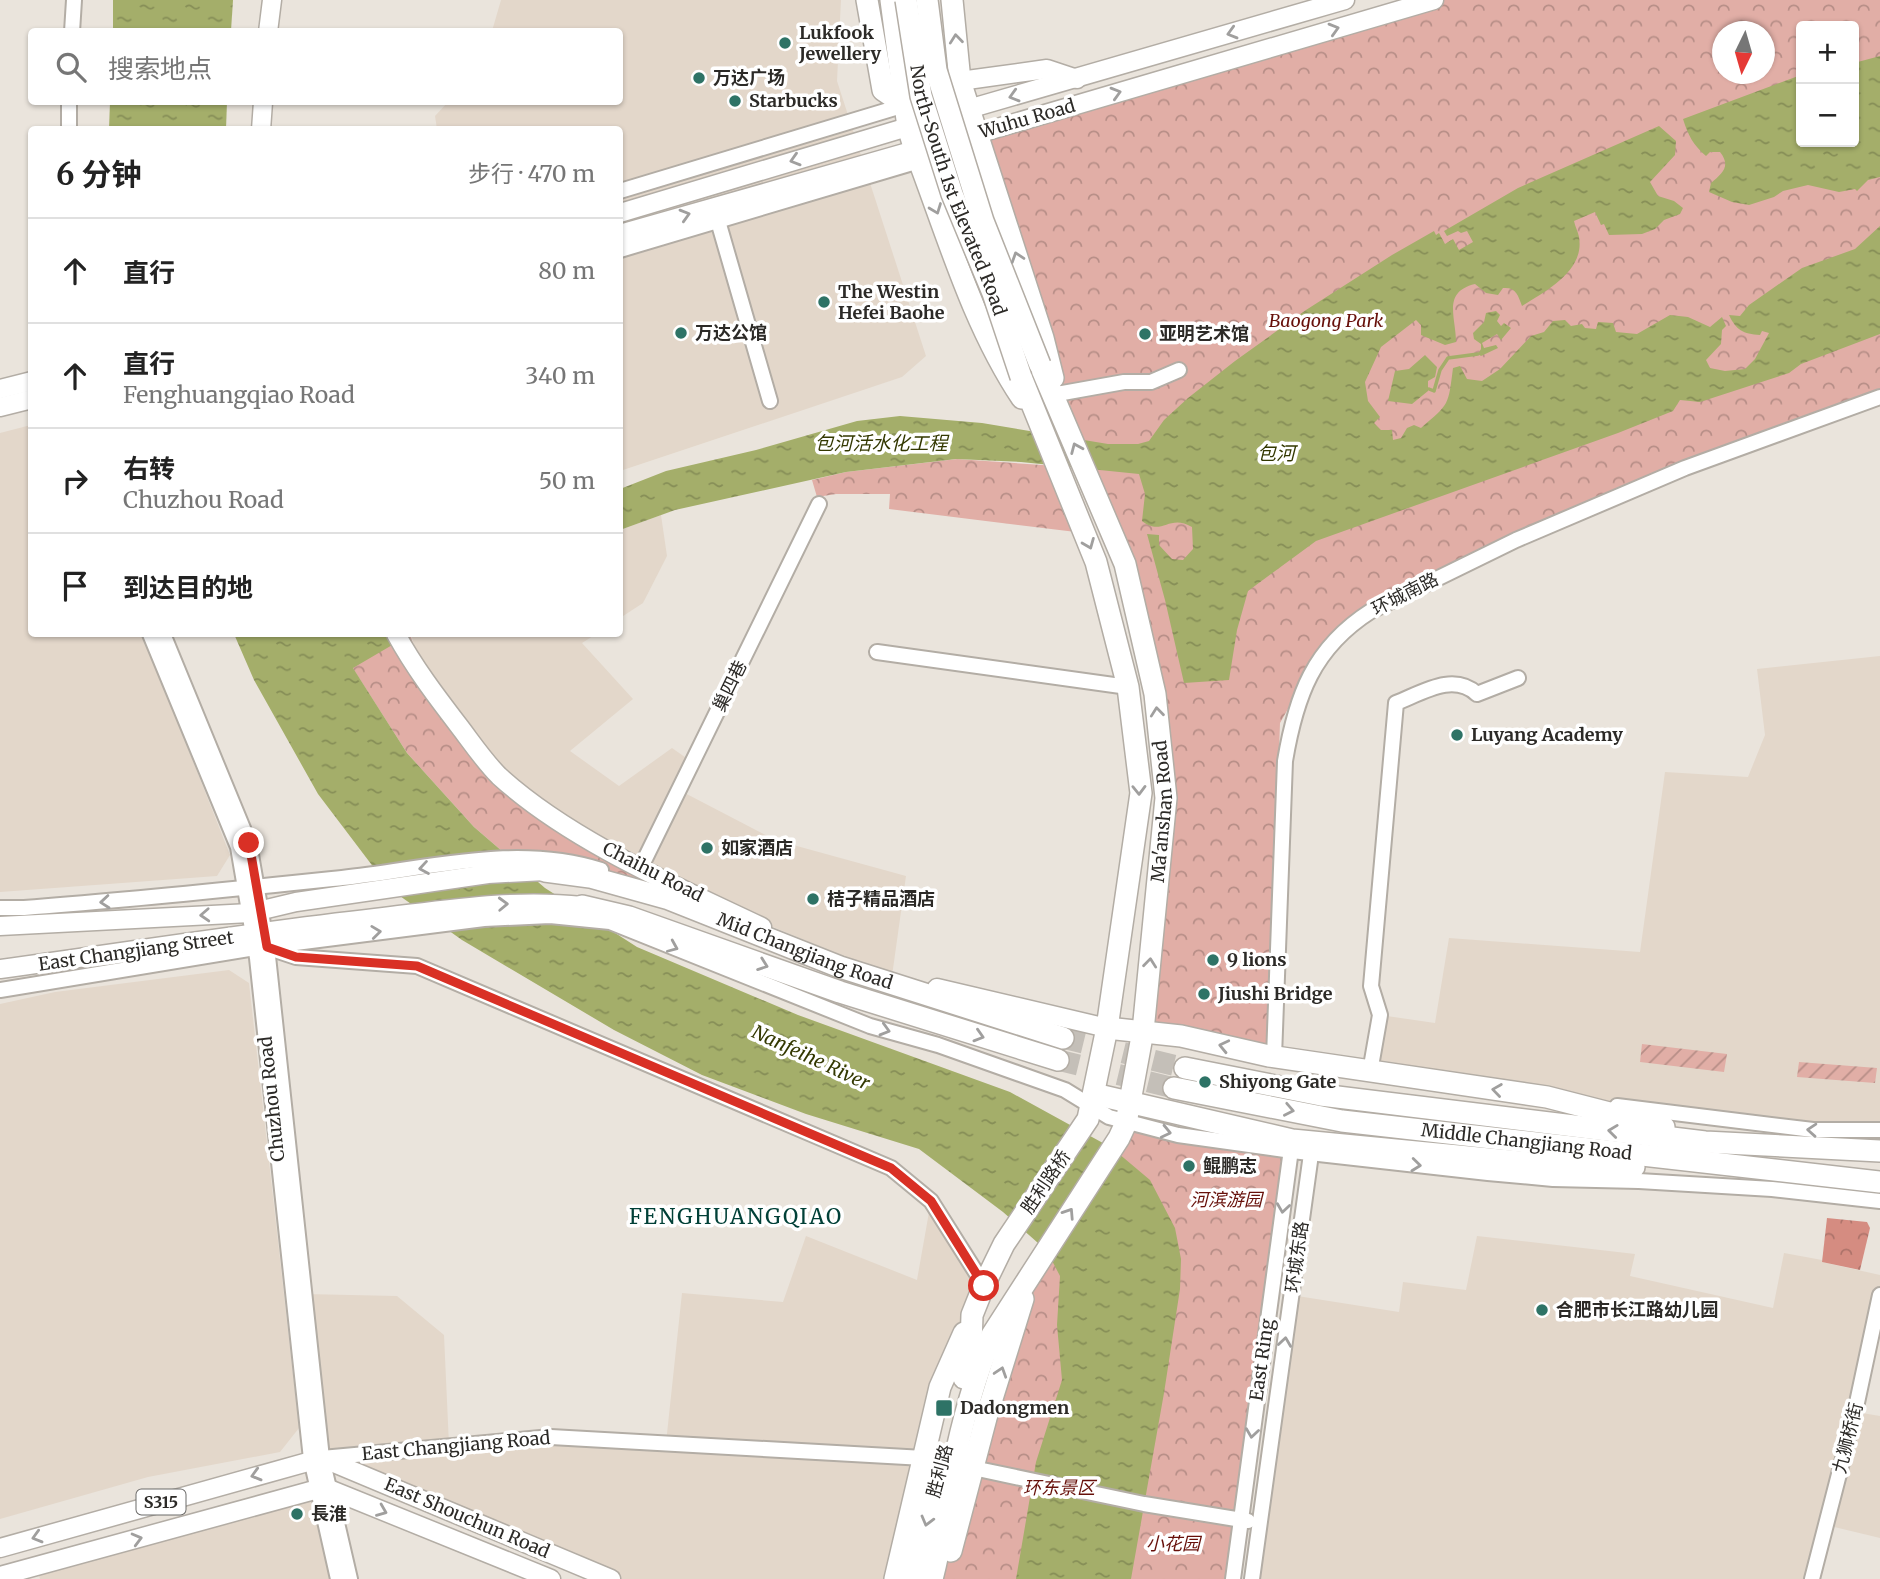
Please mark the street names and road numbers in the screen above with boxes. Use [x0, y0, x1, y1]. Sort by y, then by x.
street label: North-South 1st Elevated Road [905, 63, 1012, 318]
street label: Wuhu Road [975, 94, 1078, 144]
street label: 环城南路 [1367, 567, 1442, 620]
street label: 巢四巷 [707, 656, 752, 715]
street label: Ma'anshan Road [1146, 739, 1177, 883]
street label: Chaihu Road [599, 836, 708, 907]
street label: Mid Changjiang Road [714, 907, 896, 994]
street label: East Changjiang Street [37, 925, 235, 976]
street label: Chuzhou Road [253, 1035, 290, 1163]
street label: Middle Changjiang Road [1420, 1118, 1634, 1165]
street label: 胜利路桥 [1016, 1145, 1075, 1218]
street label: 环城东路 [1280, 1220, 1313, 1294]
street label: East Ring [1244, 1317, 1279, 1403]
street label: 九狮桥街 [1828, 1400, 1867, 1476]
street label: East Changjiang Road [361, 1426, 551, 1465]
street label: 胜利路 [921, 1442, 958, 1500]
street label: East Shouchun Road [381, 1472, 553, 1563]
road number: S315 [136, 1490, 186, 1514]

